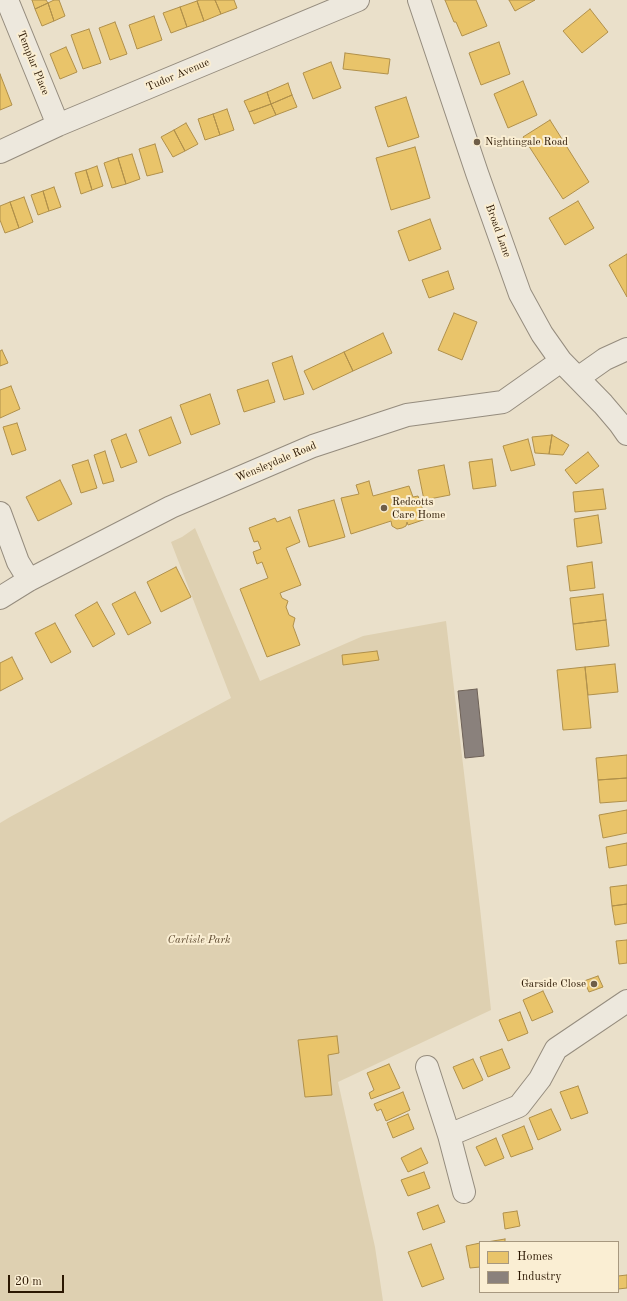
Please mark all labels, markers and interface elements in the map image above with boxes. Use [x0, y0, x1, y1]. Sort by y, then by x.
street label: Templar Place [14, 29, 52, 97]
street label: Tudor Avenue [144, 56, 212, 94]
place label: Nightingale Road [485, 135, 568, 149]
marker: Nightingale Road [472, 137, 482, 147]
street label: Broad Lane [482, 203, 514, 259]
street label: Wensleydale Road [234, 439, 318, 485]
place label: Redcotts Care Home [392, 495, 445, 521]
marker: Redcotts Care Home [379, 503, 389, 513]
park label: Carlisle Park [168, 933, 230, 947]
place label: Garside Close [521, 977, 586, 991]
marker: Garside Close [589, 979, 599, 989]
legend [479, 1241, 619, 1293]
text: Homes [517, 1251, 553, 1263]
scale bar [10, 1267, 66, 1293]
text: Industry [517, 1271, 562, 1283]
text: 20 m [15, 1276, 42, 1288]

